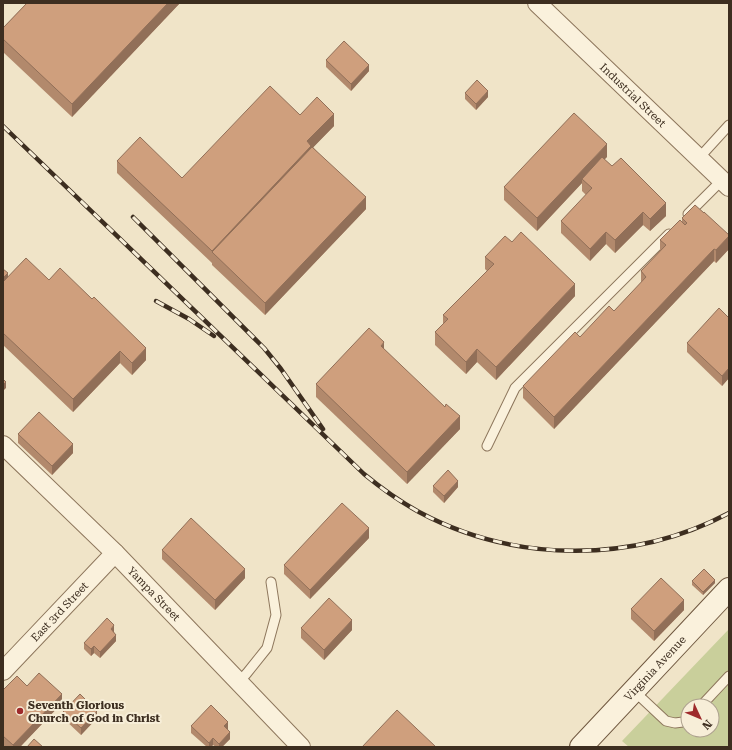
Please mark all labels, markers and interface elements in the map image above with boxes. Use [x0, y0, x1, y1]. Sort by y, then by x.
street label: Industrial Street [597, 60, 669, 130]
street label: Yampa Street [125, 564, 183, 624]
street label: East 3rd Street [28, 579, 91, 644]
street label: Virginia Avenue [621, 633, 688, 703]
north arrow [680, 698, 720, 738]
place label: Seventh Glorious Church of God in Christ [28, 699, 160, 725]
marker: Seventh Glorious Church of God in Christ [15, 706, 25, 716]
text: N [699, 717, 714, 733]

